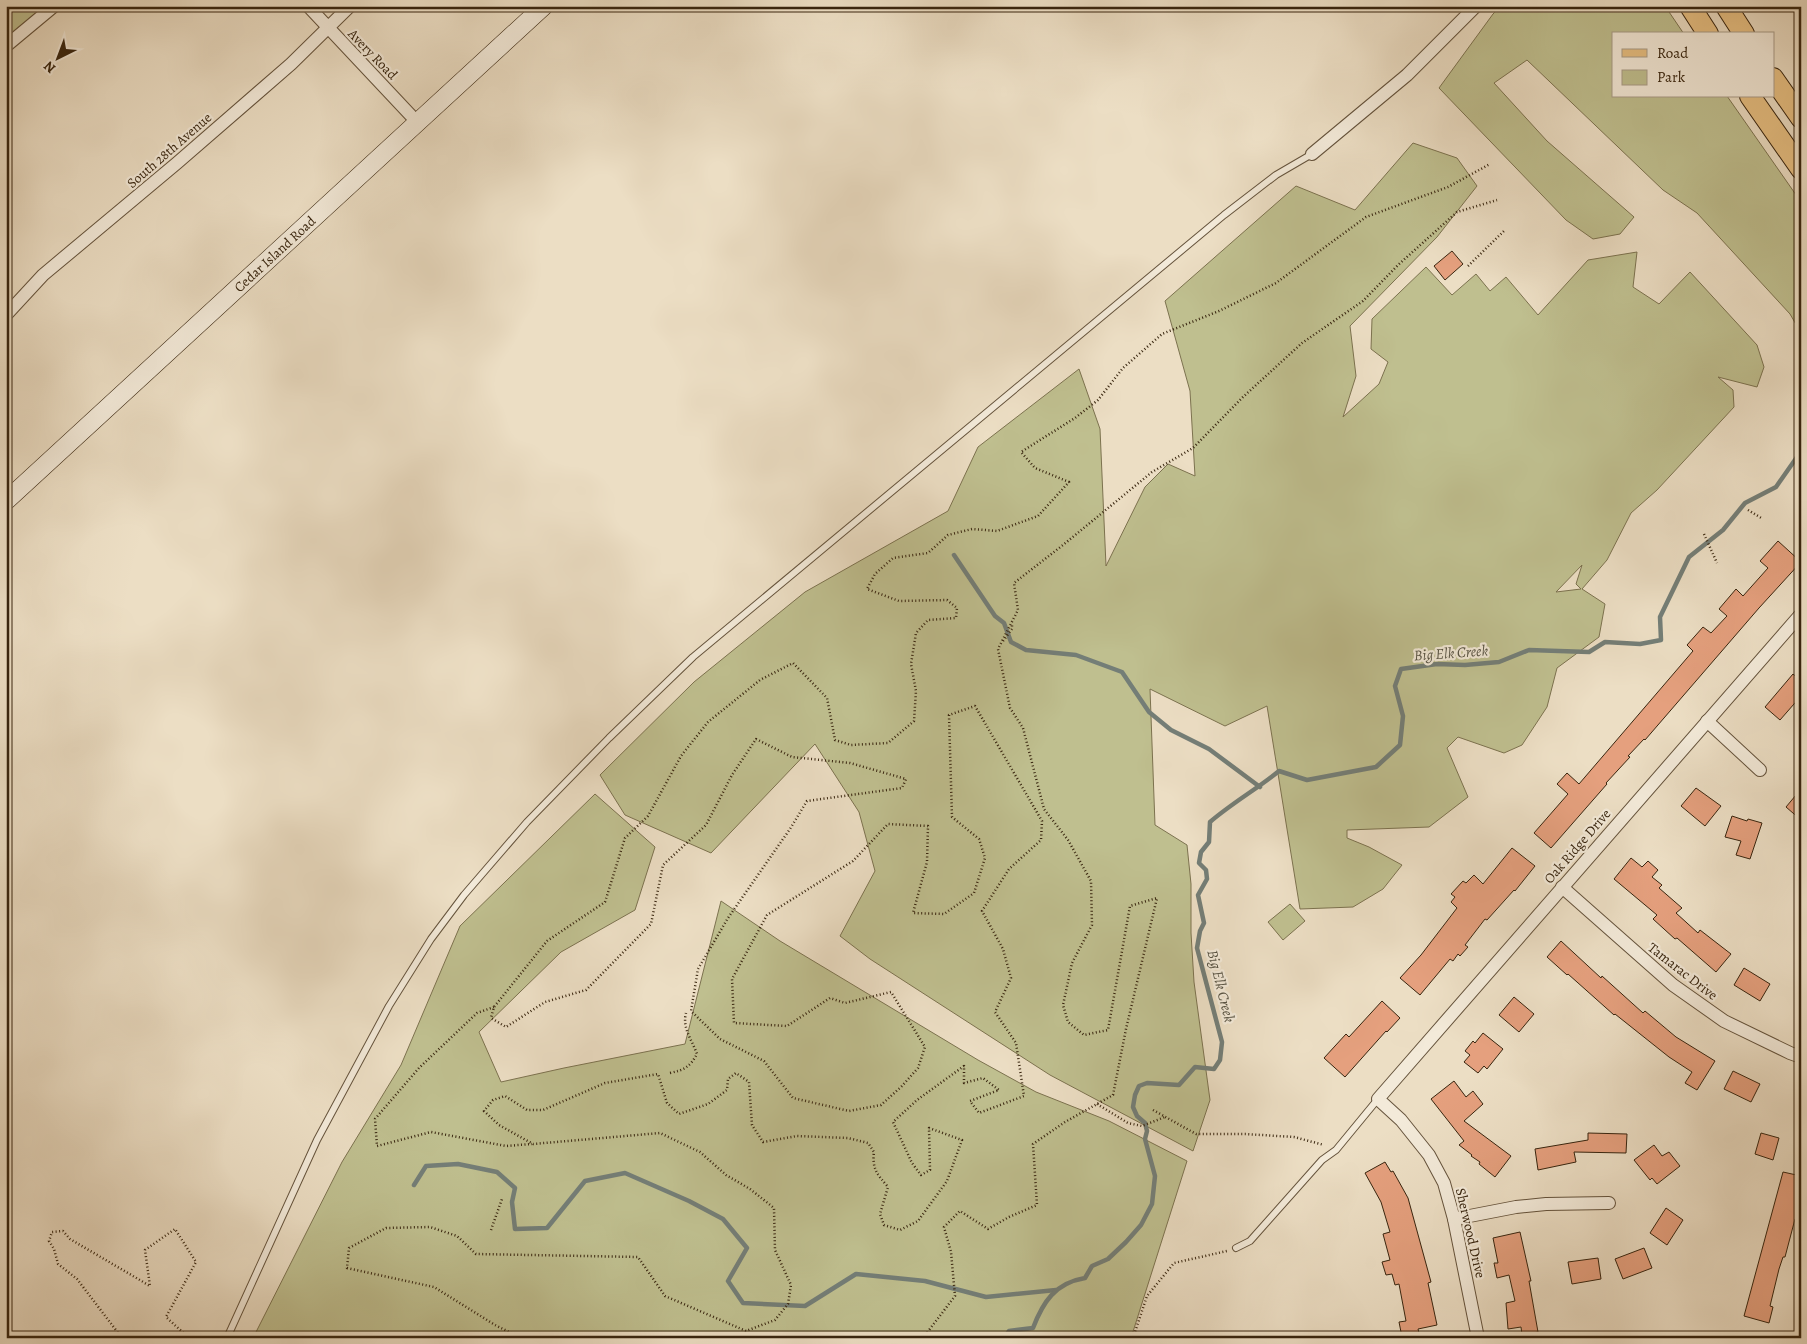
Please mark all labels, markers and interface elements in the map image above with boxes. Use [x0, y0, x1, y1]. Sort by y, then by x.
street label: Avery Road [343, 24, 402, 84]
north arrow [32, 32, 82, 82]
legend [1612, 32, 1774, 98]
text: Road [1657, 43, 1689, 63]
text: N [39, 57, 60, 78]
text: Park [1657, 67, 1686, 87]
street label: South 28th Avenue [123, 108, 216, 193]
street label: Cedar Island Road [230, 212, 320, 297]
water label: Big Elk Creek [1413, 640, 1489, 666]
street label: Oak Ridge Drive [1540, 805, 1615, 888]
street label: Tamarac Drive [1644, 938, 1721, 1005]
water label: Big Elk Creek [1202, 948, 1240, 1025]
street label: Sherwood Drive [1451, 1186, 1490, 1280]

